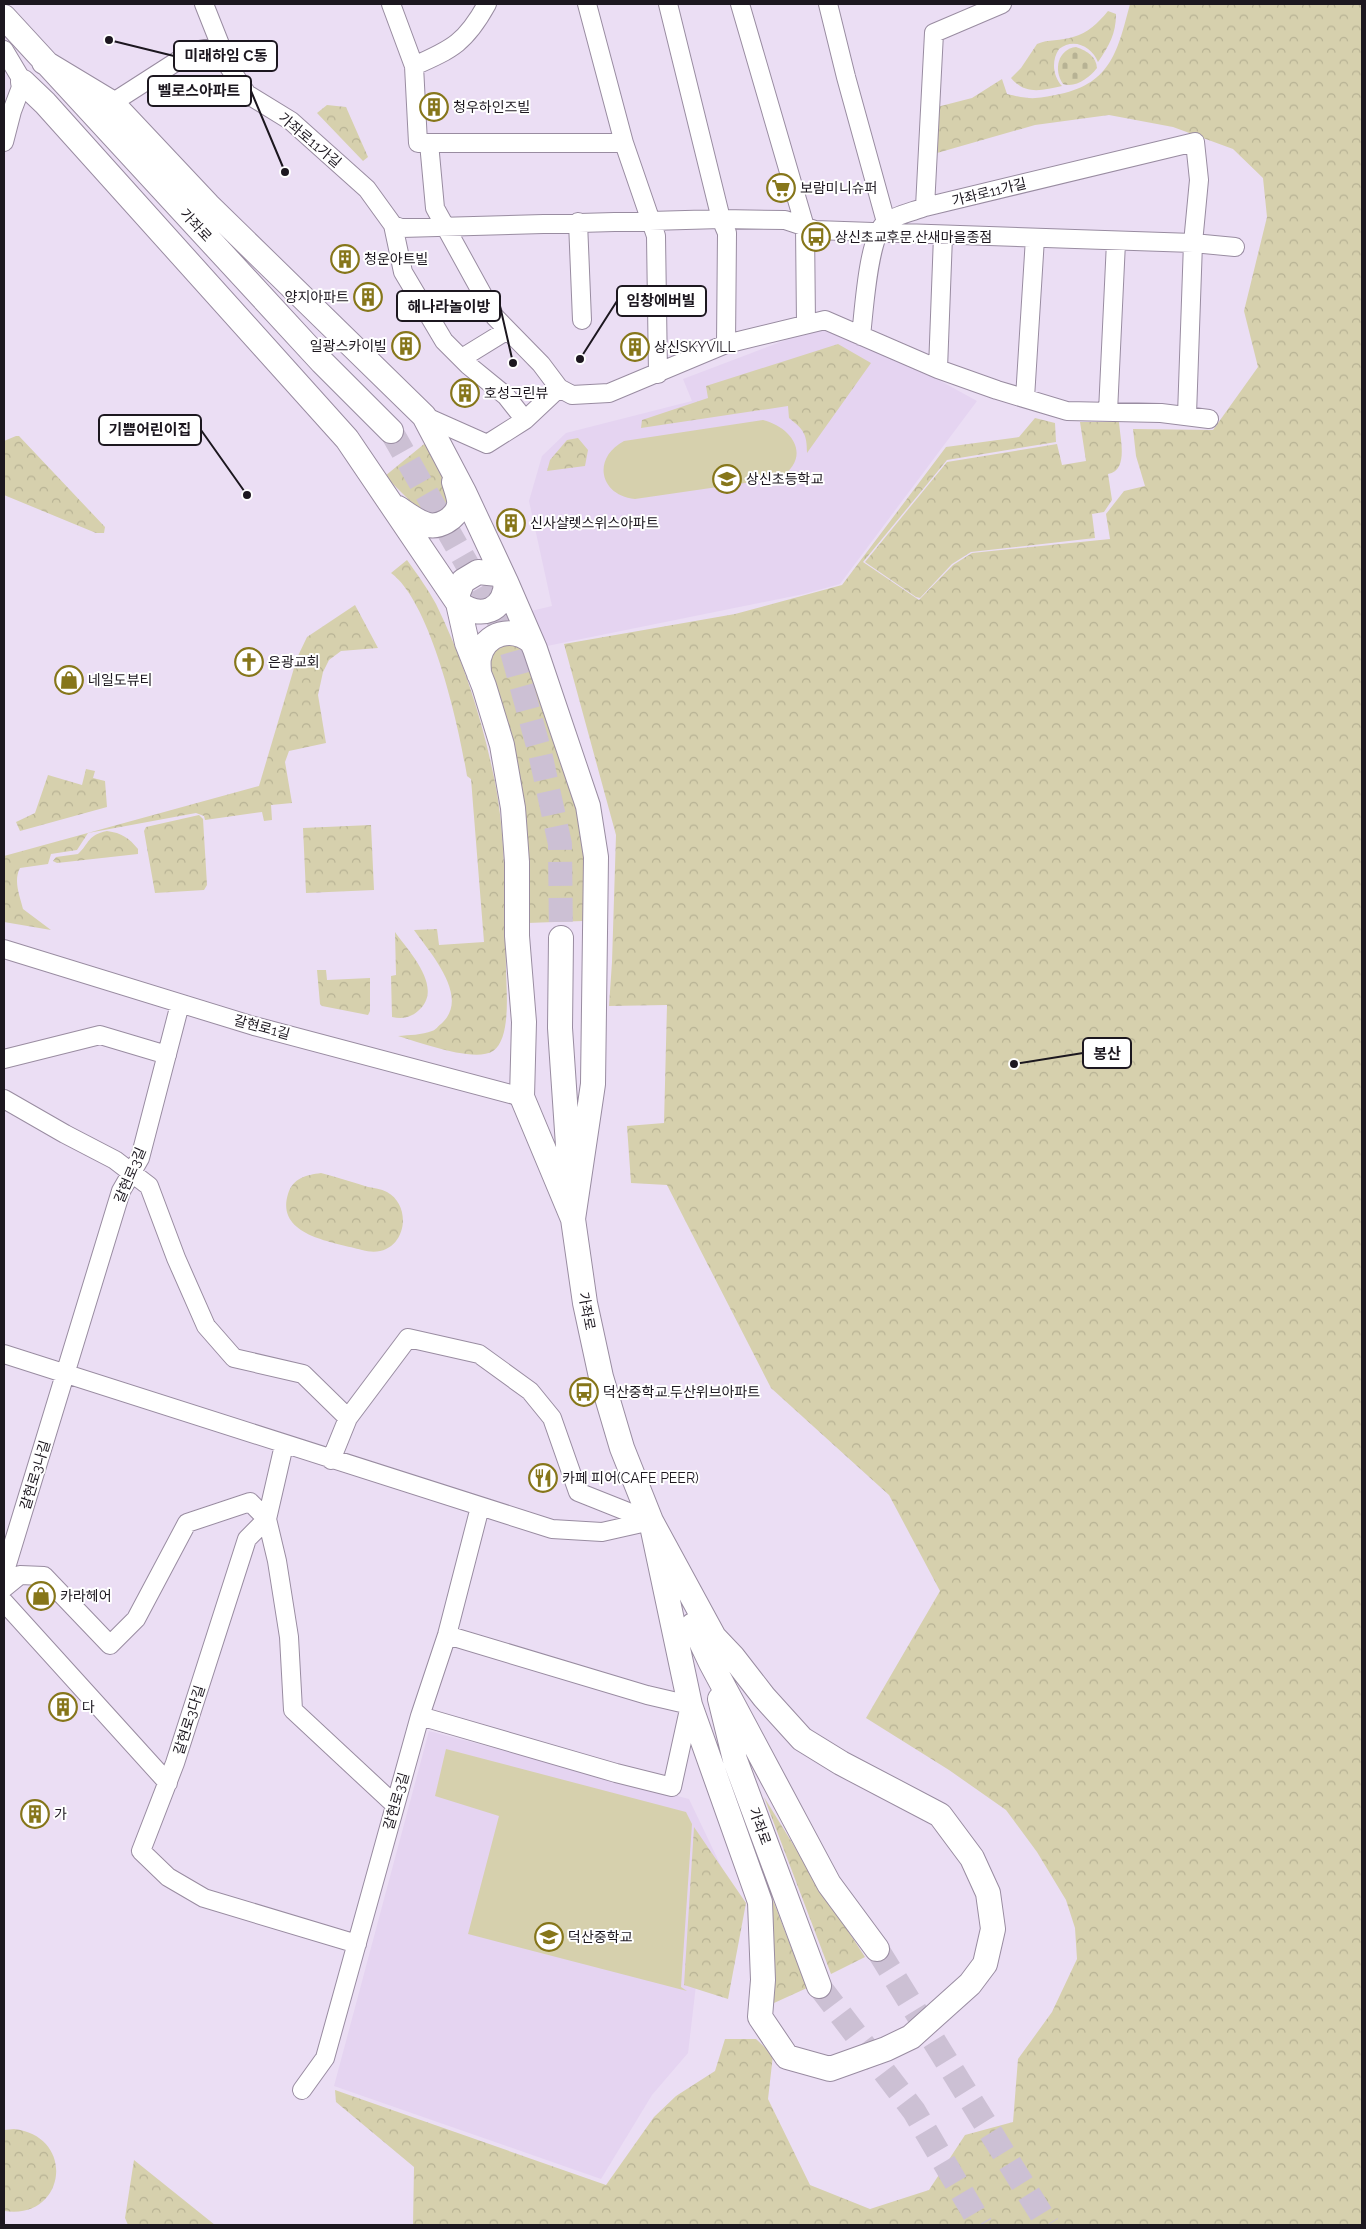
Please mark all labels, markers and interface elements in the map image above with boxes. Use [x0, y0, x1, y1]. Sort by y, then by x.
callout: 미래하임 C동 [174, 41, 277, 71]
text: 미래하임 C동 [185, 47, 268, 65]
callout: 벨로스아파트 [148, 76, 251, 106]
text: 벨로스아파트 [158, 82, 241, 100]
building icon: 청우하인즈빌 [419, 92, 449, 122]
place label: 청우하인즈빌 [453, 99, 530, 115]
street label: 가좌로11가길 [276, 109, 344, 171]
supermarket icon: 보람미니슈퍼 [766, 173, 796, 203]
street label: 가좌로11가길 [950, 175, 1028, 209]
place label: 보람미니슈퍼 [800, 180, 877, 196]
street label: 가좌로 [177, 205, 215, 245]
bus stop icon: 상신초교후문.산새마을종점 [801, 222, 831, 252]
place label: 상신초교후문.산새마을종점 [835, 229, 992, 245]
building icon: 청운아트빌 [330, 244, 360, 274]
place label: 청운아트빌 [364, 251, 428, 267]
building icon: 양지아파트 [353, 282, 383, 312]
callout: 임창에버빌 [617, 286, 706, 316]
place label: 양지아파트 [285, 289, 349, 305]
callout: 해나라놀이방 [397, 291, 500, 321]
text: 임창에버빌 [626, 292, 696, 310]
text: 해나라놀이방 [408, 298, 491, 316]
building icon: 일광스카이빌 [391, 331, 421, 361]
building icon: 상신SKYVILL [620, 332, 650, 362]
place label: 일광스카이빌 [310, 338, 387, 354]
place label: 상신SKYVILL [654, 339, 736, 355]
building icon: 호성그린뷰 [450, 378, 480, 408]
place label: 호성그린뷰 [484, 385, 549, 401]
callout: 기쁨어린이집 [99, 415, 201, 445]
text: 기쁨어린이집 [109, 421, 191, 439]
school or university icon: 상신초등학교 [712, 464, 742, 494]
place label: 상신초등학교 [746, 471, 823, 487]
building icon: 신사샬렛스위스아파트 [496, 508, 526, 538]
place label: 신사샬렛스위스아파트 [530, 515, 659, 531]
church icon: 은광교회 [234, 647, 264, 677]
place label: 은광교회 [268, 654, 320, 670]
shop icon: 네일도뷰티 [54, 665, 84, 695]
place label: 네일도뷰티 [88, 672, 152, 688]
street label: 갈현로1길 [232, 1012, 292, 1042]
callout: 봉산 [1083, 1038, 1131, 1068]
text: 봉산 [1093, 1045, 1121, 1063]
street label: 갈현로3길 [111, 1145, 149, 1205]
street label: 가좌로 [575, 1291, 599, 1332]
bus stop icon: 덕산중학교.두산위브아파트 [569, 1377, 599, 1407]
place label: 덕산중학교.두산위브아파트 [603, 1384, 760, 1400]
street label: 갈현로3나길 [17, 1438, 53, 1512]
restaurant icon: 카페 피어(CAFE PEER) [528, 1463, 558, 1493]
place label: 카페 피어(CAFE PEER) [562, 1470, 699, 1486]
shop icon: 카라헤어 [26, 1581, 56, 1611]
place label: 카라헤어 [60, 1588, 112, 1604]
street label: 갈현로3다길 [170, 1683, 208, 1757]
building icon: 다 [48, 1692, 78, 1722]
place label: 다 [82, 1699, 95, 1715]
street label: 갈현로3길 [380, 1770, 412, 1832]
building icon: 가 [20, 1799, 50, 1829]
street label: 가좌로 [746, 1805, 774, 1847]
place label: 가 [54, 1806, 67, 1822]
school or university icon: 덕산중학교 [534, 1922, 564, 1952]
place label: 덕산중학교 [568, 1929, 633, 1945]

